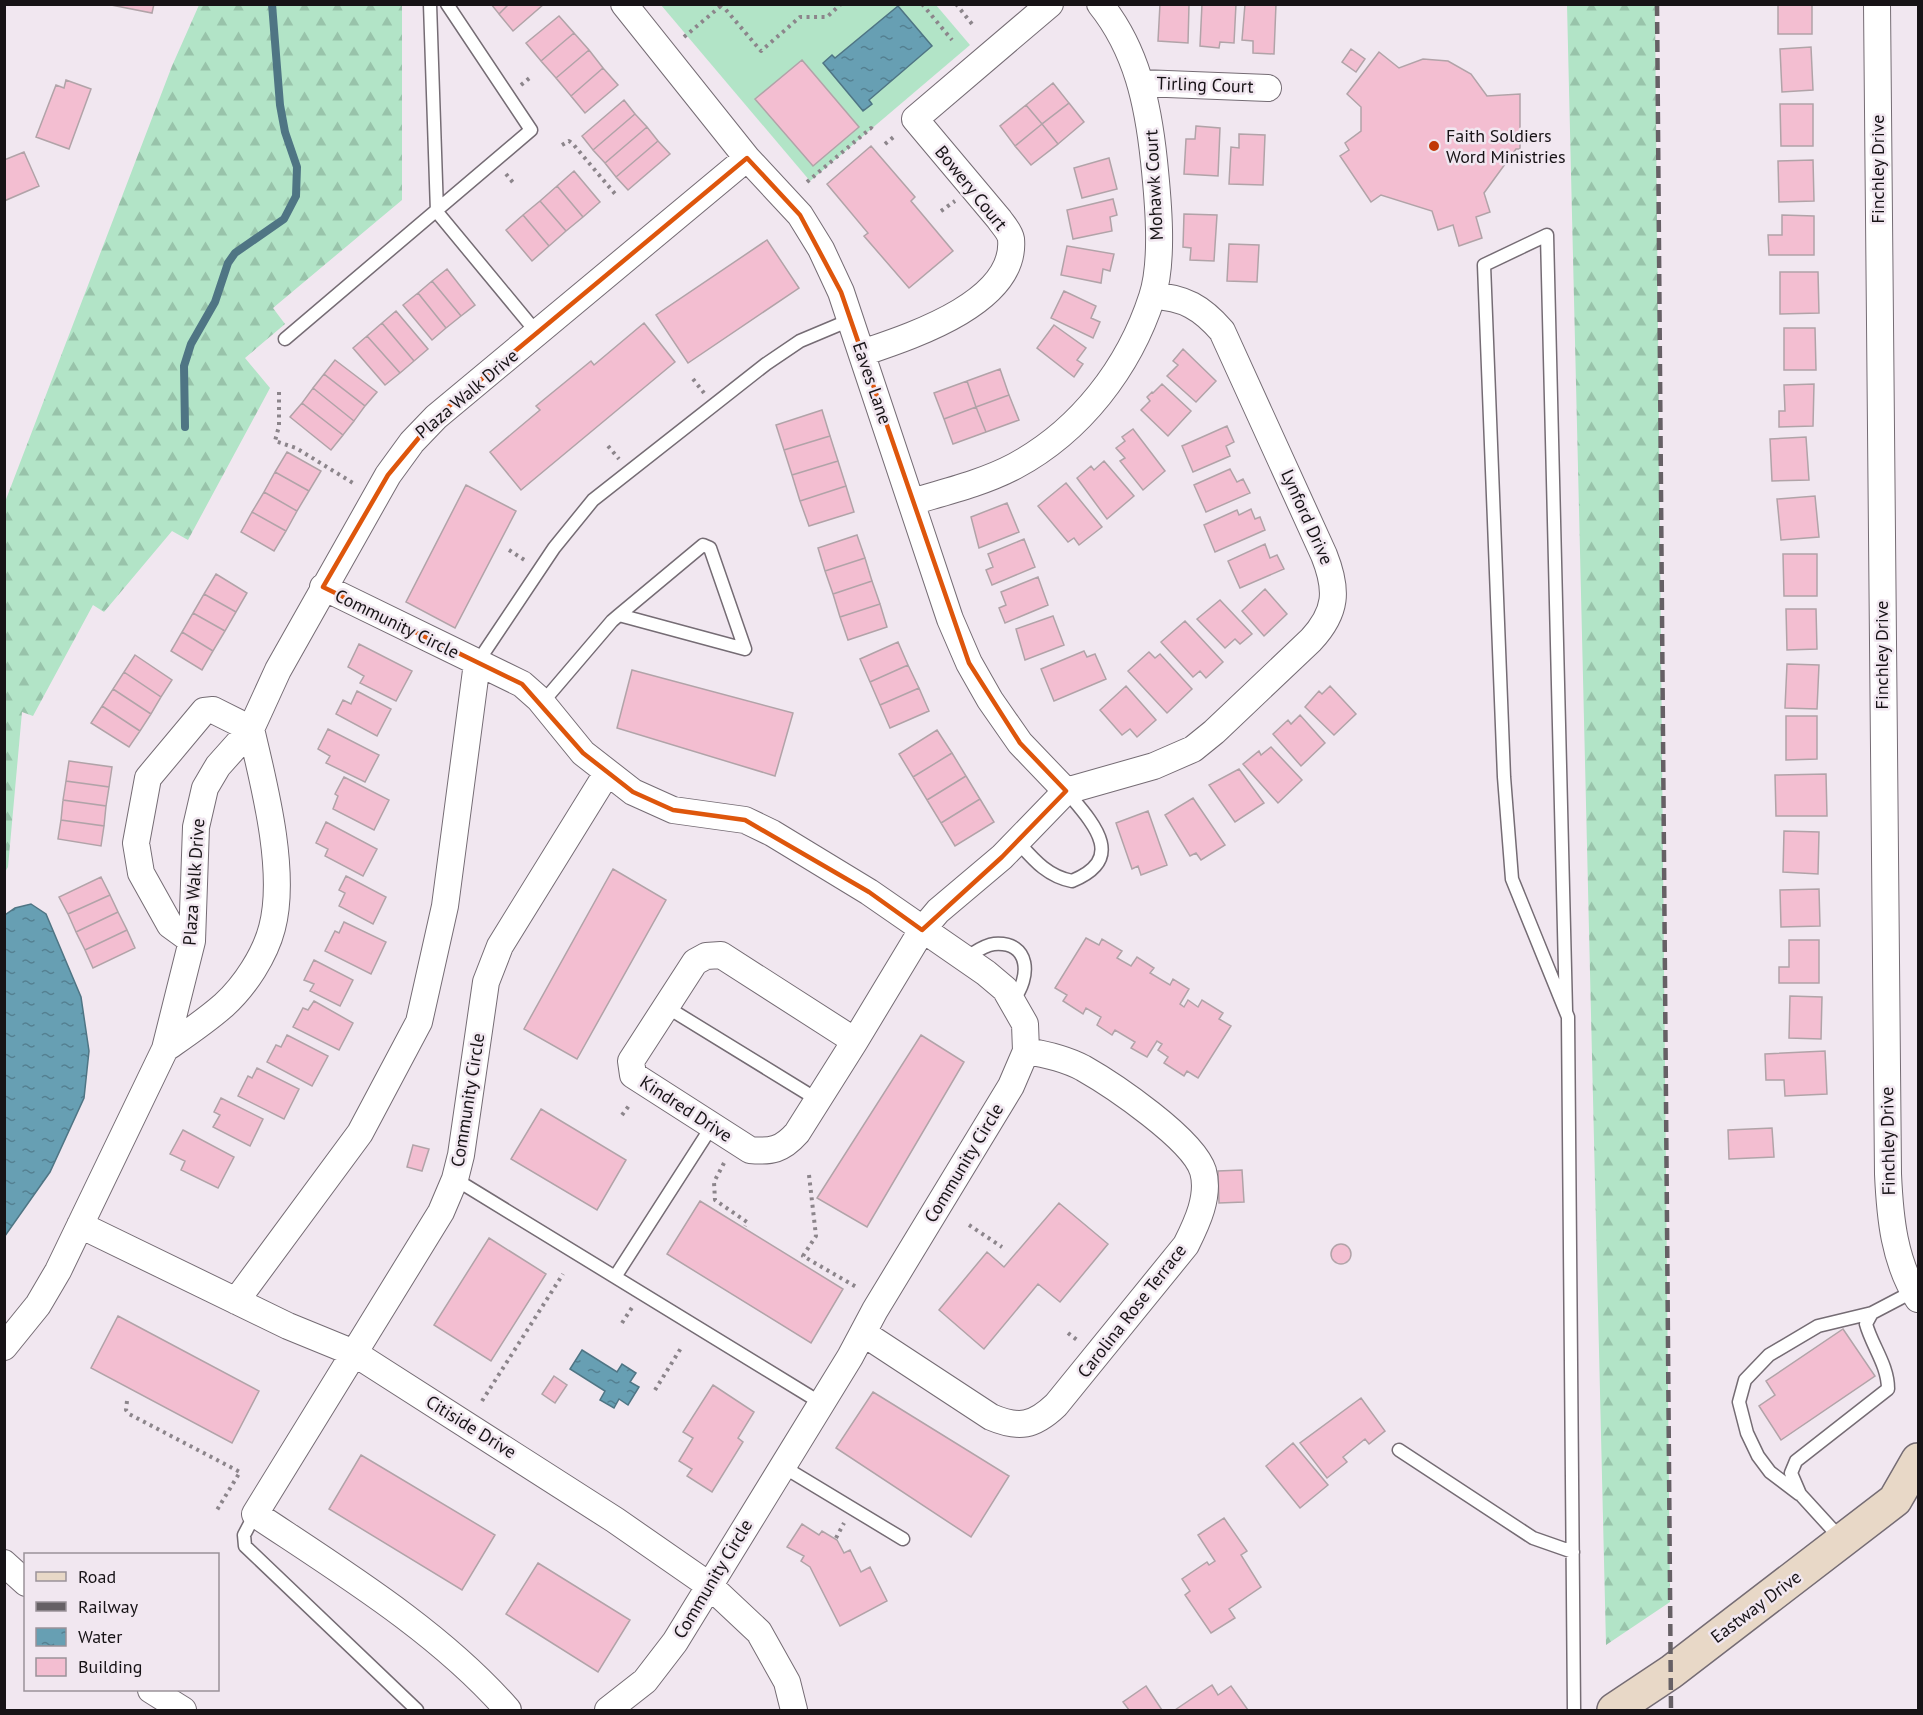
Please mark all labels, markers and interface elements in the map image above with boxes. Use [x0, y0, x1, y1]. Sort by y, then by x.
street label: Tirling Court [1156, 71, 1254, 98]
street label: Finchley Drive [1866, 115, 1889, 223]
place label: Faith Soldiers Word Ministries [1446, 124, 1565, 168]
street label: Mohawk Court [1139, 129, 1168, 241]
marker: Faith Soldiers Word Ministries [1427, 139, 1441, 153]
street label: Bowery Court [930, 141, 1013, 235]
street label: Eaves Lane [848, 339, 897, 427]
street label: Plaza Walk Drive [411, 344, 523, 443]
street label: Lynford Drive [1276, 466, 1339, 568]
street label: Community Circle [331, 584, 463, 664]
street label: Finchley Drive [1870, 601, 1893, 709]
street label: Plaza Walk Drive [178, 818, 209, 946]
street label: Community Circle [446, 1031, 489, 1169]
street label: Kindred Drive [636, 1070, 737, 1147]
street label: Finchley Drive [1875, 1086, 1900, 1196]
street label: Community Circle [919, 1099, 1008, 1227]
street label: Carolina Rose Terrace [1072, 1239, 1191, 1382]
street label: Citiside Drive [422, 1390, 521, 1463]
street label: Community Circle [668, 1515, 757, 1643]
legend [24, 1553, 219, 1691]
text: Road [78, 1565, 116, 1588]
street label: Eastway Drive [1706, 1565, 1805, 1648]
text: Railway [78, 1595, 139, 1618]
text: Water [78, 1625, 122, 1648]
text: Building [78, 1655, 142, 1678]

